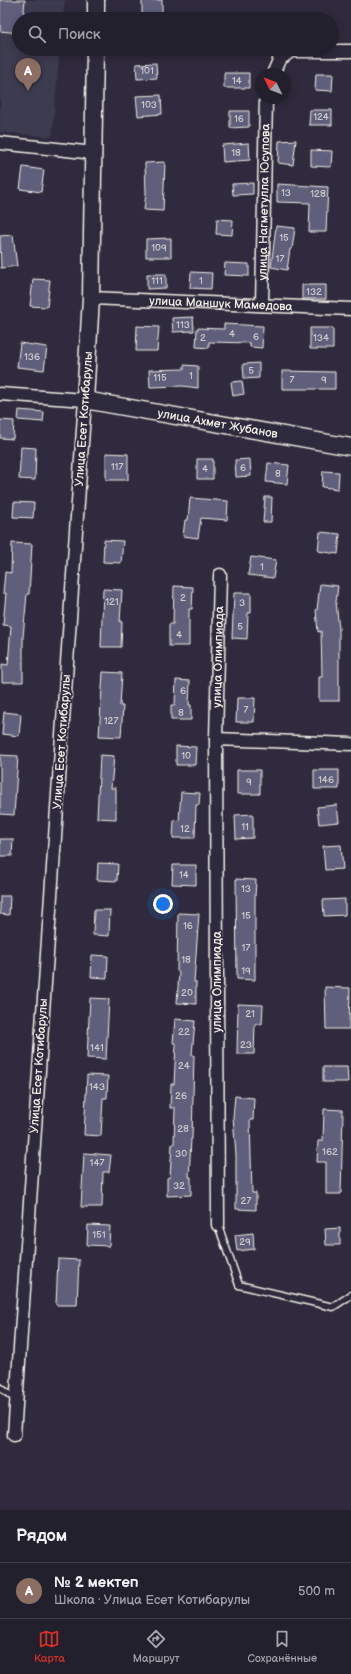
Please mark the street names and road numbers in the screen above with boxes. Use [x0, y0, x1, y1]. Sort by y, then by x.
street label: улица Нагметулла Юсупова [255, 123, 273, 281]
street label: улица Маншук Мамедова [149, 293, 293, 314]
street label: Улица Есет Котибарулы [72, 351, 96, 487]
street label: улица Ахмет Жубанов [156, 405, 280, 442]
street label: улица Олимпиада [209, 606, 227, 708]
street label: Улица Есет Котибарулы [50, 674, 74, 810]
street label: улица Олимпиада [210, 931, 225, 1033]
street label: Улица Есет Котибарулы [27, 998, 51, 1134]

